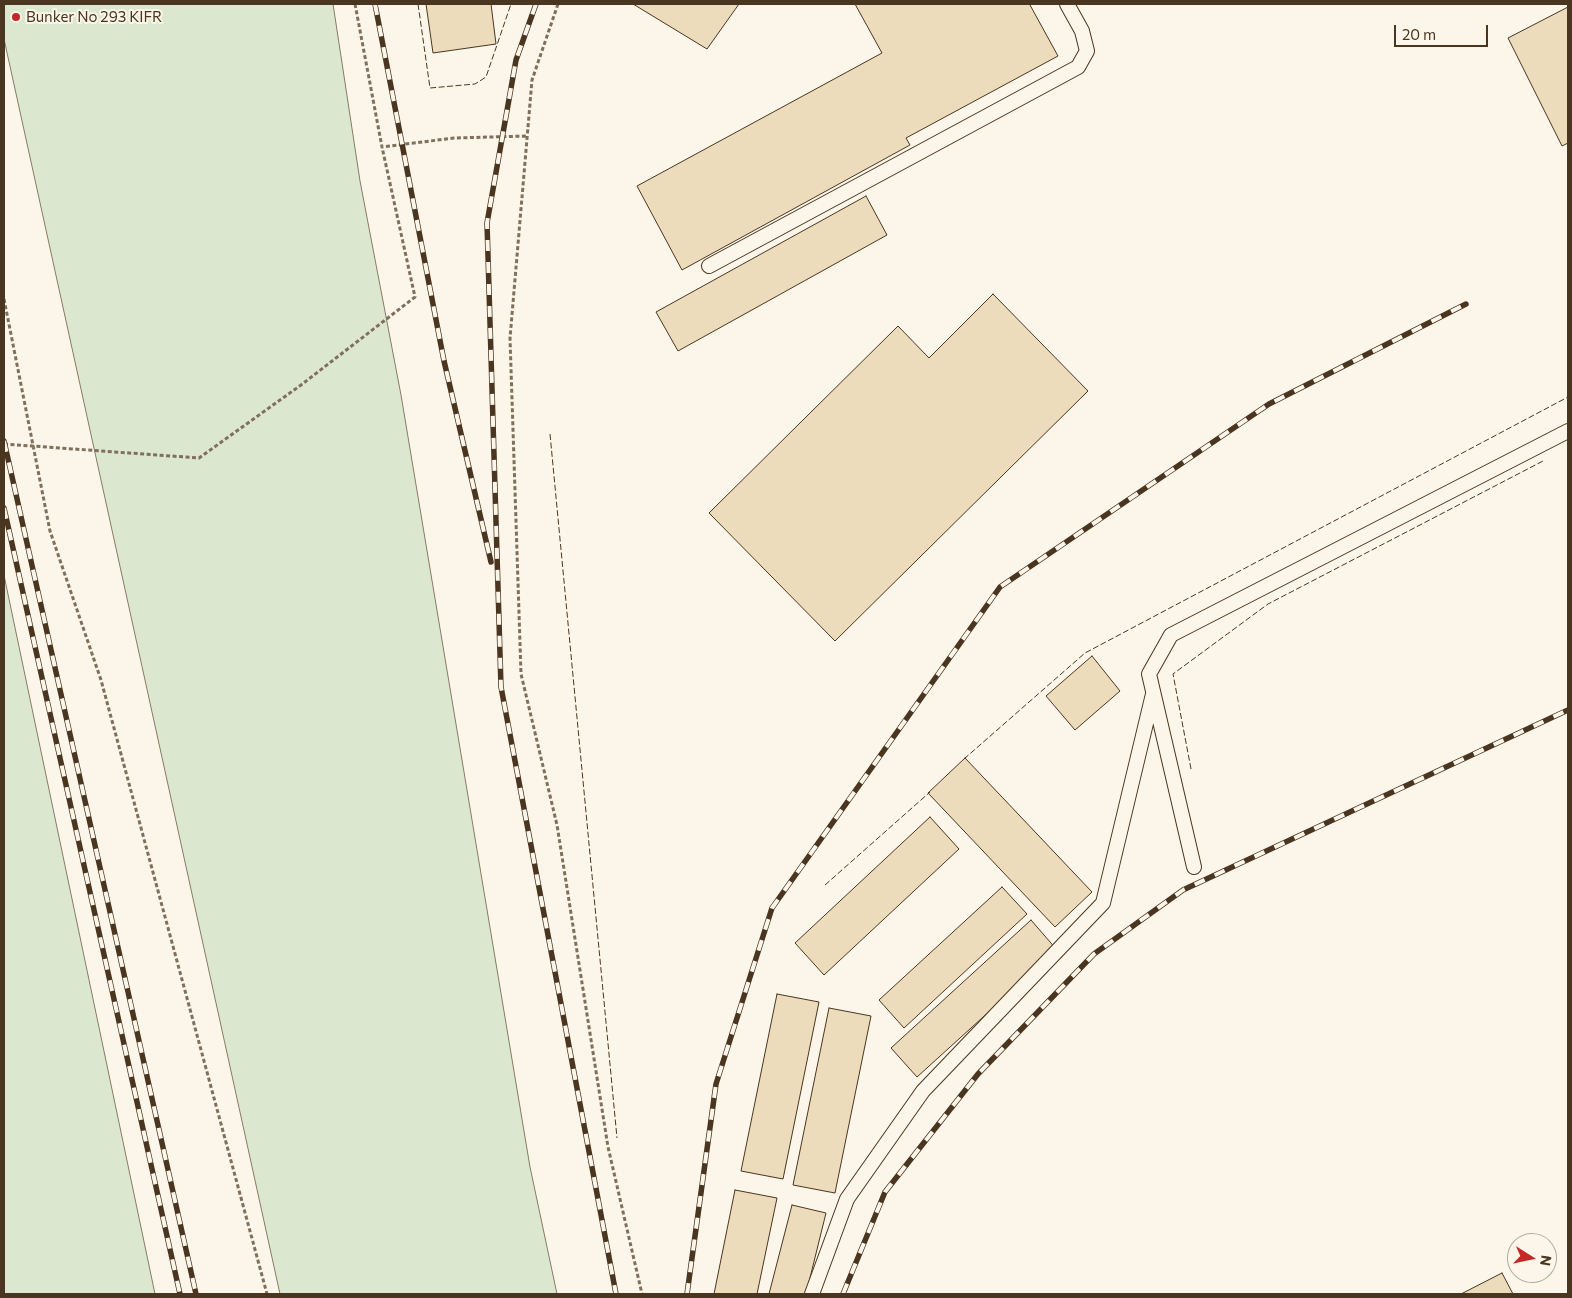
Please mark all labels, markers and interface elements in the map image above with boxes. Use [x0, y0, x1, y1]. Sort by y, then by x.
place label: Bunker No 293 KIFR [26, 8, 162, 26]
marker: Bunker No 293 KIFR [10, 11, 22, 23]
scale bar [1397, 15, 1491, 47]
text: 20 m [1402, 25, 1436, 43]
north arrow [1507, 1233, 1557, 1283]
text: N [1537, 1254, 1556, 1267]

